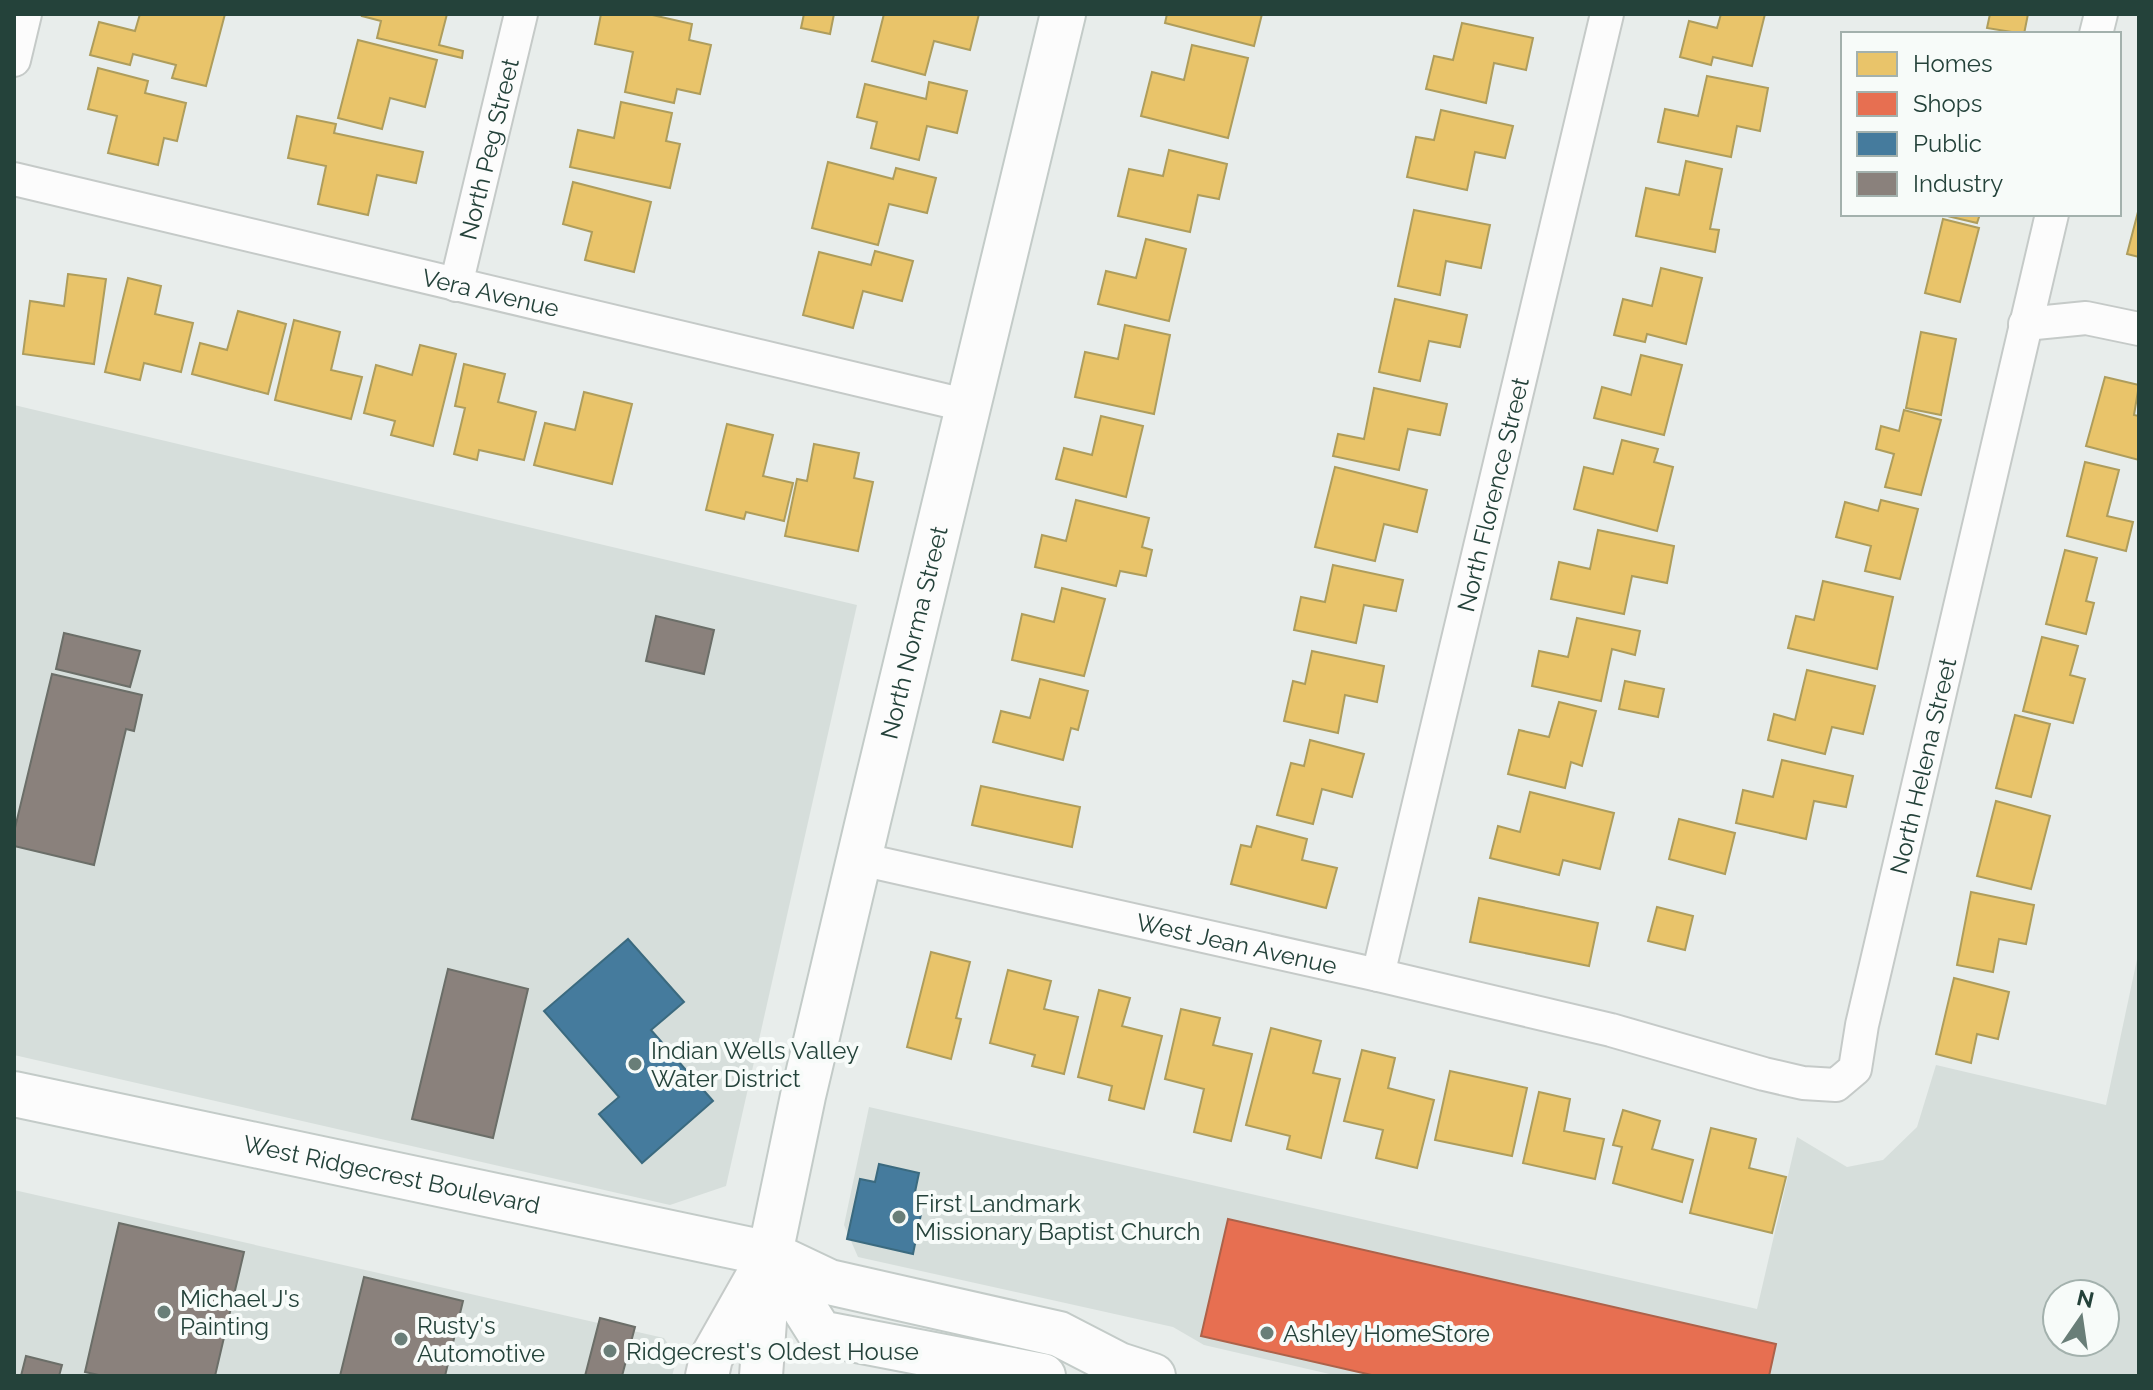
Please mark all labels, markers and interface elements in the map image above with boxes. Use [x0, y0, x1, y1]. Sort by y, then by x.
legend [1841, 32, 2121, 216]
text: Homes [1913, 49, 1993, 78]
street label: North Peg Street [453, 55, 524, 242]
text: Shops [1913, 89, 1982, 118]
text: Public [1913, 129, 1982, 158]
text: Industry [1913, 169, 2003, 198]
street label: Vera Avenue [419, 262, 562, 323]
street label: North Florence Street [1451, 374, 1534, 615]
street label: North Norma Street [874, 523, 953, 742]
street label: North Helena Street [1883, 655, 1962, 877]
street label: West Jean Avenue [1134, 907, 1340, 980]
place label: Indian Wells Valley Water District [651, 1036, 859, 1093]
marker: Indian Wells Valley Water District [626, 1055, 644, 1073]
street label: West Ridgecrest Boulevard [241, 1128, 543, 1219]
place label: First Landmark Missionary Baptist Church [915, 1189, 1201, 1246]
marker: First Landmark Missionary Baptist Church [890, 1208, 908, 1226]
north arrow [2041, 1278, 2121, 1358]
place label: Michael J's Painting [180, 1284, 300, 1341]
text: N [2074, 1284, 2097, 1313]
marker: Michael J's Painting [155, 1303, 173, 1321]
place label: Rusty's Automotive [417, 1311, 545, 1368]
place label: Ashley HomeStore [1283, 1319, 1490, 1348]
marker: Ashley HomeStore [1258, 1324, 1276, 1342]
marker: Rusty's Automotive [392, 1330, 410, 1348]
place label: Ridgecrest's Oldest House [626, 1337, 919, 1366]
marker: Ridgecrest's Oldest House [601, 1342, 619, 1360]

